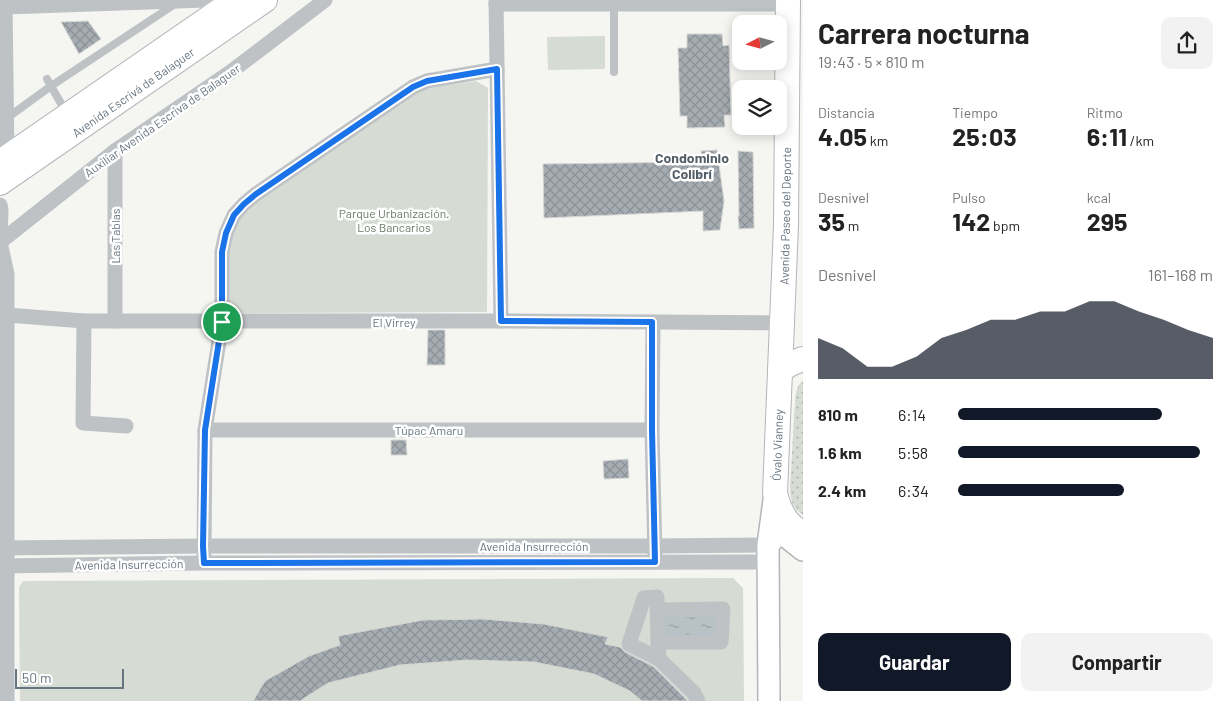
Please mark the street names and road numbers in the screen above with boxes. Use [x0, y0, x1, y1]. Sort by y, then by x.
street label: Avenida Escrivá de Balaguer [69, 44, 197, 140]
street label: Auxiliar Avenida Escriva de Balaguer [81, 60, 243, 179]
street label: Avenida Paseo del Deporte [777, 147, 793, 285]
street label: Las Tablas [108, 208, 122, 264]
street label: El Virrey [373, 315, 416, 329]
street label: Óvalo Vianney [769, 408, 785, 481]
street label: Túpac Amaru [395, 423, 463, 437]
street label: Avenida Insurrección [480, 539, 588, 553]
street label: Avenida Insurrección [75, 556, 183, 572]

